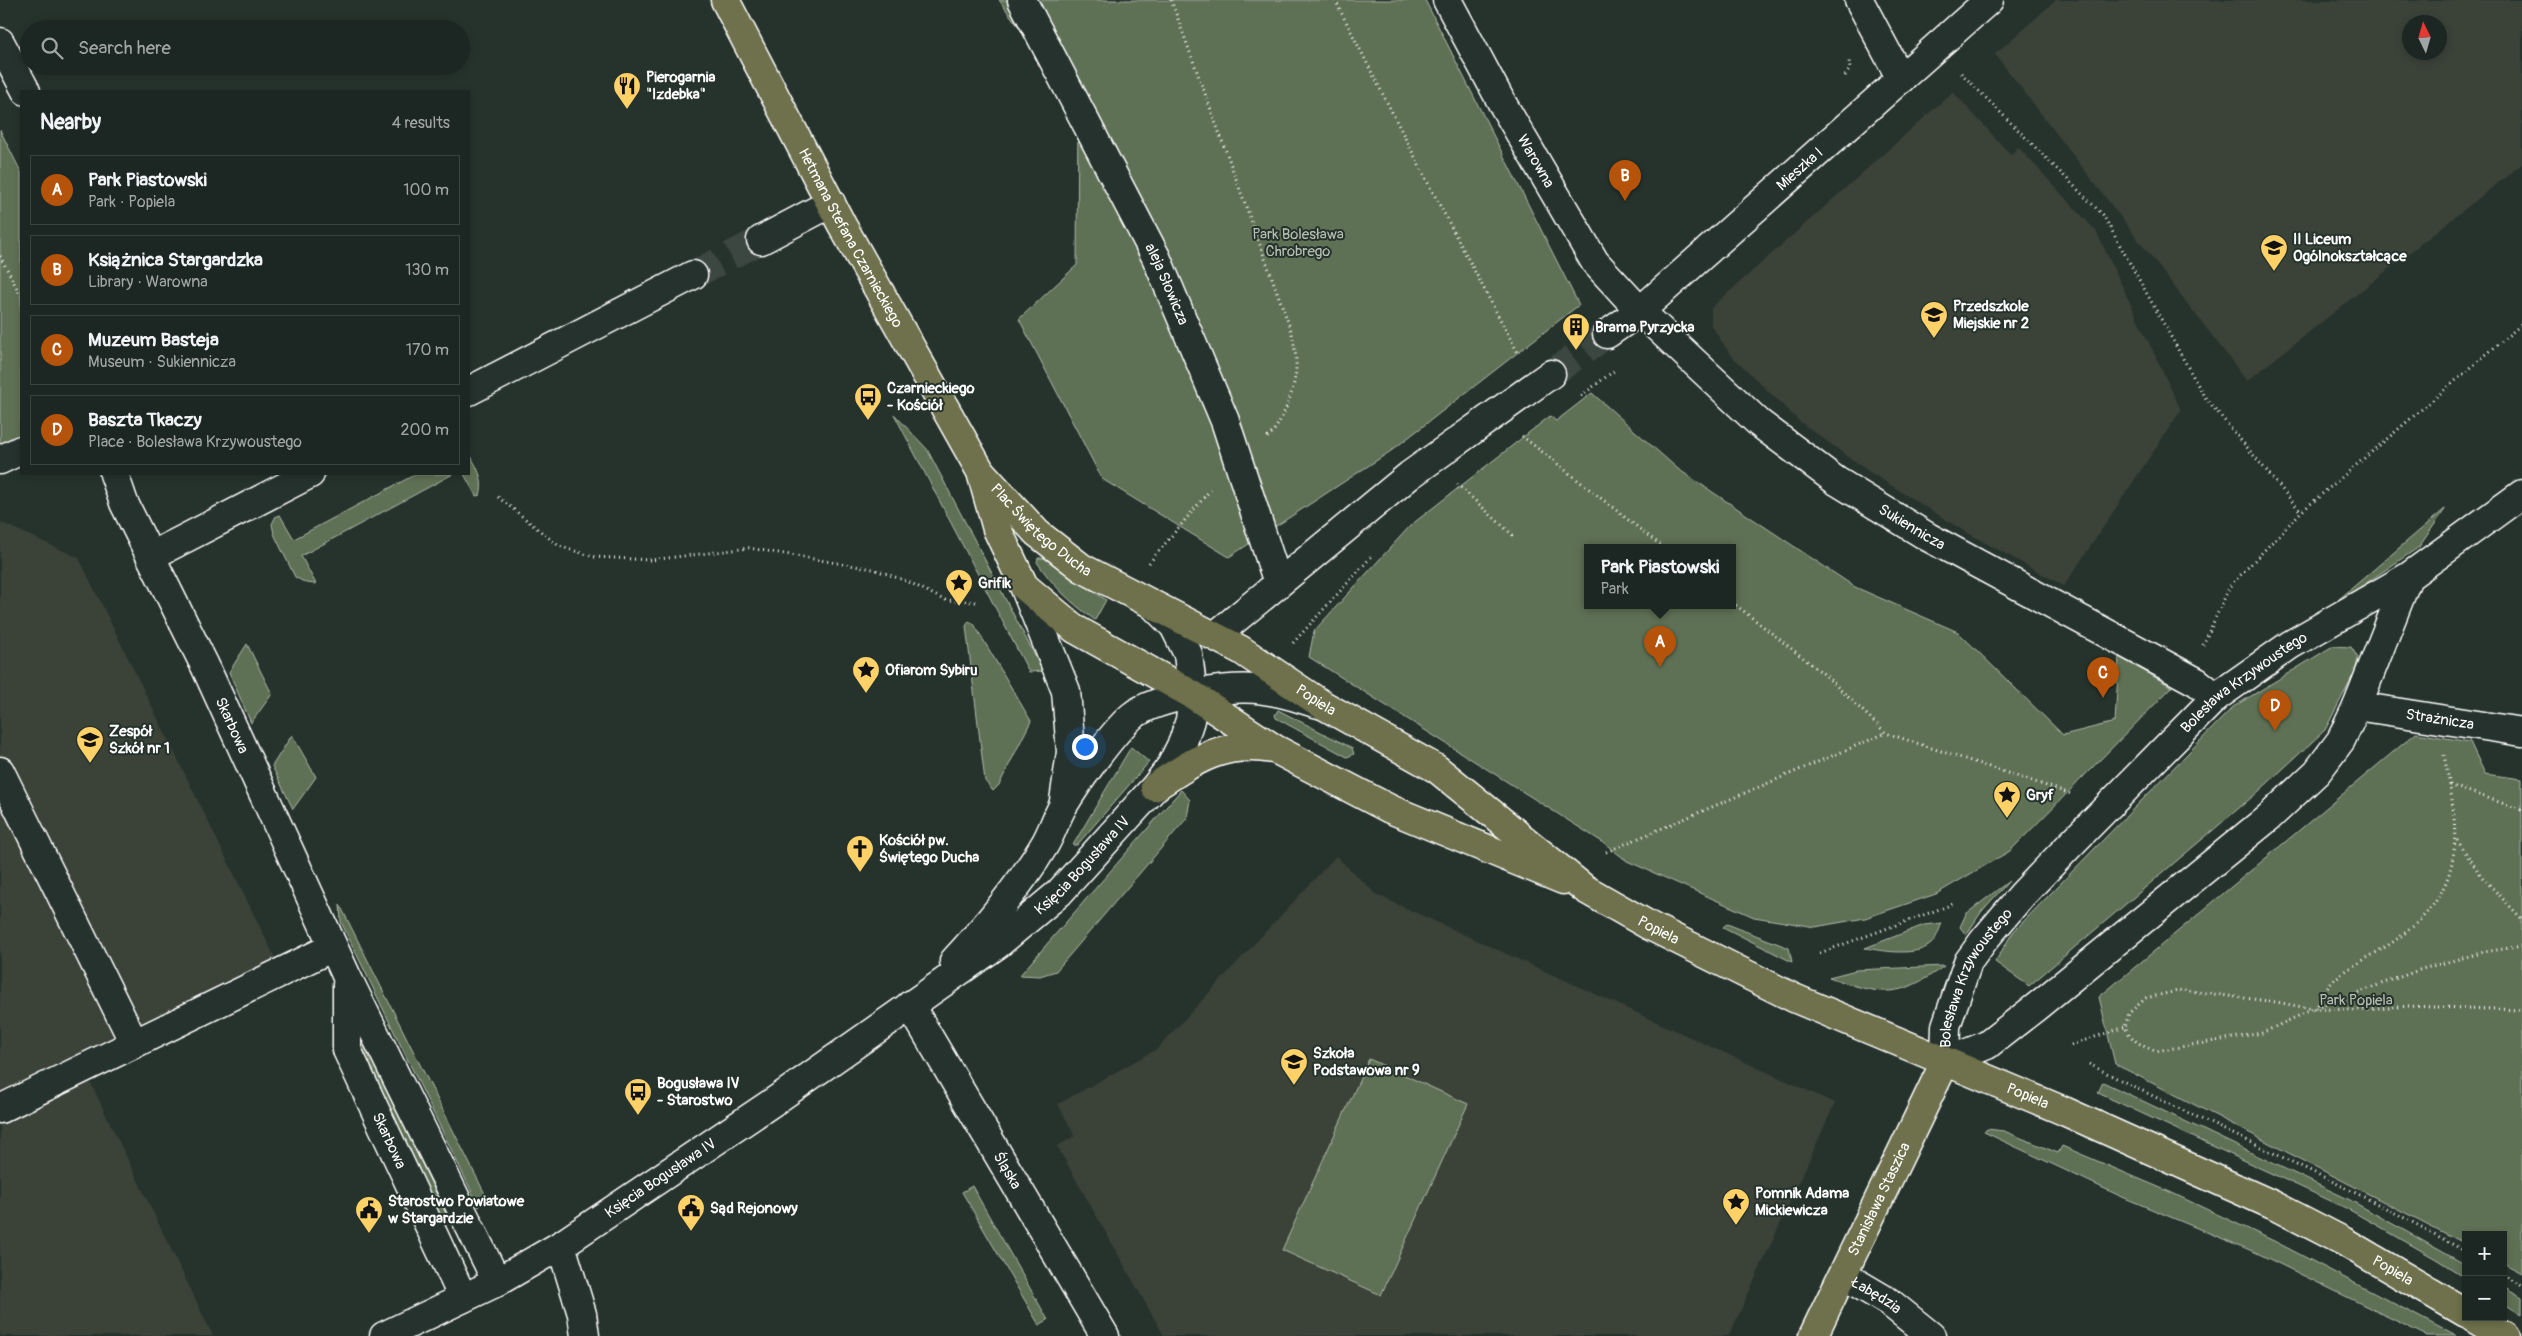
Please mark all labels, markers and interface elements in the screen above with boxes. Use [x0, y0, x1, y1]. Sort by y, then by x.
north arrow [2402, 15, 2447, 60]
search box [20, 20, 470, 75]
icon: search [38, 34, 66, 62]
text: Search here [78, 36, 171, 60]
place label: Pierogarnia "Izdebka" [646, 68, 715, 104]
restaurant icon: Pierogarnia "Izdebka" [612, 71, 642, 110]
text: Nearby [40, 109, 101, 136]
text: 4 results [392, 113, 450, 133]
street label: Warowna [1513, 131, 1559, 191]
street label: Mieszka I [1772, 143, 1827, 195]
street label: Hetmana Stefana Czarnieckiego [794, 145, 907, 331]
pin: B [1609, 160, 1641, 201]
text: Park Piastowski [88, 168, 207, 192]
text: A [52, 180, 62, 200]
text: 100 m [403, 180, 449, 200]
text: Park · Popiela [88, 192, 175, 212]
park label: Park Bolesława Chrobrego [1252, 225, 1344, 261]
place label: II Liceum Ogólnokształcące [2293, 230, 2407, 266]
school or university icon: II Liceum Ogólnokształcące [2259, 233, 2289, 272]
street label: aleja Słowicza [1141, 240, 1193, 328]
text: Książnica Stargardzka [88, 248, 263, 272]
text: B [52, 260, 62, 280]
text: 130 m [405, 260, 449, 280]
text: Library · Warowna [88, 272, 208, 292]
place label: Przedszkole Miejskie nr 2 [1953, 297, 2029, 333]
school or university icon: Przedszkole Miejskie nr 2 [1919, 300, 1949, 339]
building icon: Brama Pyrzycka [1561, 312, 1591, 351]
place label: Brama Pyrzycka [1595, 318, 1695, 337]
text: Muzeum Basteja [88, 328, 219, 352]
text: C [52, 340, 62, 360]
text: 170 m [406, 340, 449, 360]
text: Museum · Sukiennicza [88, 352, 236, 372]
place label: Czarnieckiego - Kościół [887, 379, 975, 415]
bus stop icon: Czarnieckiego - Kościół [853, 382, 883, 421]
text: Baszta Tkaczy [88, 408, 202, 432]
text: D [52, 420, 62, 440]
text: 200 m [401, 420, 449, 440]
text: Place · Bolesława Krzywoustego [88, 432, 302, 452]
street label: Plac Świętego Ducha [987, 480, 1095, 581]
street label: Sukiennicza [1875, 500, 1949, 554]
popup [1584, 544, 1736, 609]
text: Park Piastowski [1601, 555, 1719, 579]
place icon: Grifik [944, 568, 974, 607]
place label: Grifik [978, 574, 1012, 593]
text: Park [1601, 579, 1629, 599]
pin: A [1644, 626, 1676, 667]
street label: Bolesława Krzywoustego [2176, 628, 2311, 737]
place icon: Ofiarom Sybiru [851, 655, 881, 694]
pin: C [2087, 657, 2119, 698]
place label: Ofiarom Sybiru [885, 661, 978, 680]
street label: Popiela [1292, 680, 1340, 720]
pin: D [2259, 690, 2291, 731]
street label: Skarbowa [211, 694, 253, 757]
street label: Strażnicza [2405, 704, 2475, 734]
place label: Zespół Szkół nr 1 [109, 722, 170, 758]
school or university icon: Zespół Szkół nr 1 [75, 725, 105, 764]
your location [1072, 734, 1098, 760]
place icon: Gryf [1992, 780, 2022, 819]
place label: Gryf [2026, 786, 2055, 805]
street label: Księcia Bogusława IV [1031, 812, 1134, 919]
place label: Kościół pw. Świętego Ducha [879, 831, 979, 867]
church icon: Kościół pw. Świętego Ducha [845, 834, 875, 873]
street label: Bolesława Krzywoustego [1936, 904, 2016, 1048]
street label: Popiela [1634, 911, 1683, 949]
park label: Park Popiela [2319, 991, 2393, 1010]
place label: Szkoła Podstawowa nr 9 [1313, 1044, 1420, 1080]
school or university icon: Szkoła Podstawowa nr 9 [1279, 1047, 1309, 1086]
place label: Bogusława IV - Starostwo [657, 1074, 740, 1110]
bus stop icon: Bogusława IV - Starostwo [623, 1077, 653, 1116]
street label: Popiela [2004, 1079, 2052, 1113]
street label: Skarbowa [368, 1109, 411, 1172]
street label: Księcia Bogusława IV [601, 1134, 719, 1222]
street label: Stanisława Staszica [1844, 1139, 1914, 1259]
street label: Śląska [989, 1148, 1026, 1193]
place label: Pomnik Adama Mickiewicza [1755, 1184, 1849, 1220]
place icon: Pomnik Adama Mickiewicza [1721, 1187, 1751, 1226]
place label: Starostwo Powiatowe w Stargardzie [388, 1192, 525, 1228]
public building icon: Sąd Rejonowy [676, 1193, 706, 1232]
public building icon: Starostwo Powiatowe w Stargardzie [354, 1195, 384, 1234]
place label: Sąd Rejonowy [710, 1199, 798, 1218]
map controls [2462, 1231, 2507, 1321]
button: + [2462, 1231, 2507, 1276]
street label: Popiela [2369, 1251, 2417, 1290]
street label: Łabędzia [1847, 1272, 1906, 1318]
button: − [2462, 1276, 2507, 1321]

